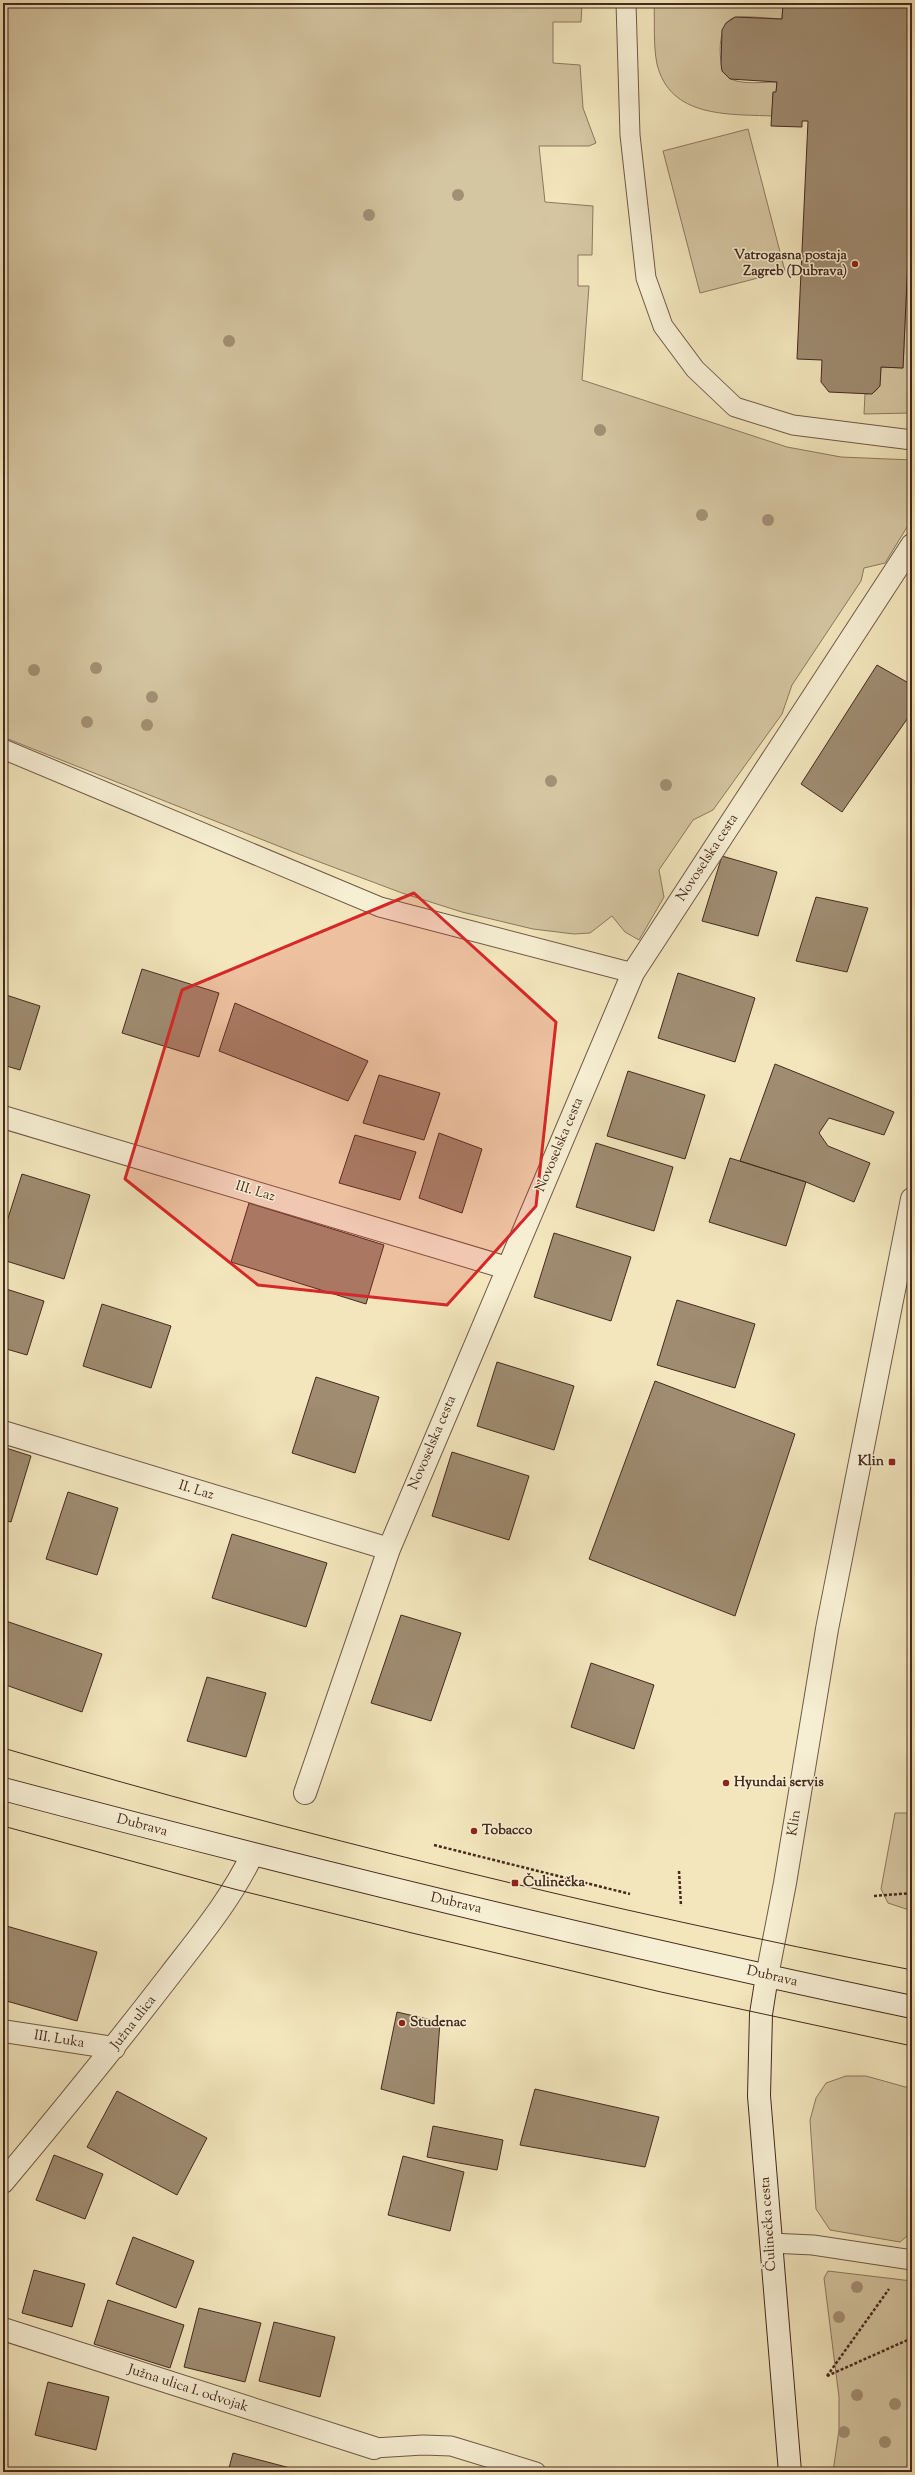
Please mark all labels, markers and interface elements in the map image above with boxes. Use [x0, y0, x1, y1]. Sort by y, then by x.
place label: Vatrogasna postaja Zagreb (Dubrava) [734, 246, 848, 282]
marker: Vatrogasna postaja Zagreb (Dubrava) [850, 259, 860, 269]
street label: Novoselska cesta [672, 810, 744, 906]
street label: Novoselska cesta [531, 1094, 589, 1195]
street label: III. Laz [233, 1177, 277, 1207]
street label: Novoselska cesta [404, 1392, 462, 1493]
place label: Klin [858, 1452, 885, 1472]
marker: Klin [887, 1457, 897, 1467]
street label: II. Laz [176, 1476, 216, 1506]
place label: Hyundai servis [734, 1773, 824, 1793]
marker: Hyundai servis [721, 1778, 731, 1788]
street label: Klin [783, 1808, 807, 1838]
street label: Dubrava [114, 1810, 170, 1843]
place label: Tobacco [482, 1821, 533, 1841]
marker: Tobacco [469, 1826, 479, 1836]
place label: Čulinečka [523, 1872, 586, 1893]
marker: Čulinečka [510, 1878, 520, 1888]
street label: Dubrava [428, 1888, 484, 1920]
street label: Dubrava [744, 1961, 800, 1993]
street label: Južna ulica [106, 1991, 162, 2055]
place label: Studenac [410, 2013, 467, 2033]
marker: Studenac [397, 2018, 407, 2028]
street label: III. Luka [32, 2026, 86, 2054]
street label: Čulinečka cesta [756, 2176, 782, 2272]
street label: Južna ulica I. odvojak [124, 2360, 251, 2418]

